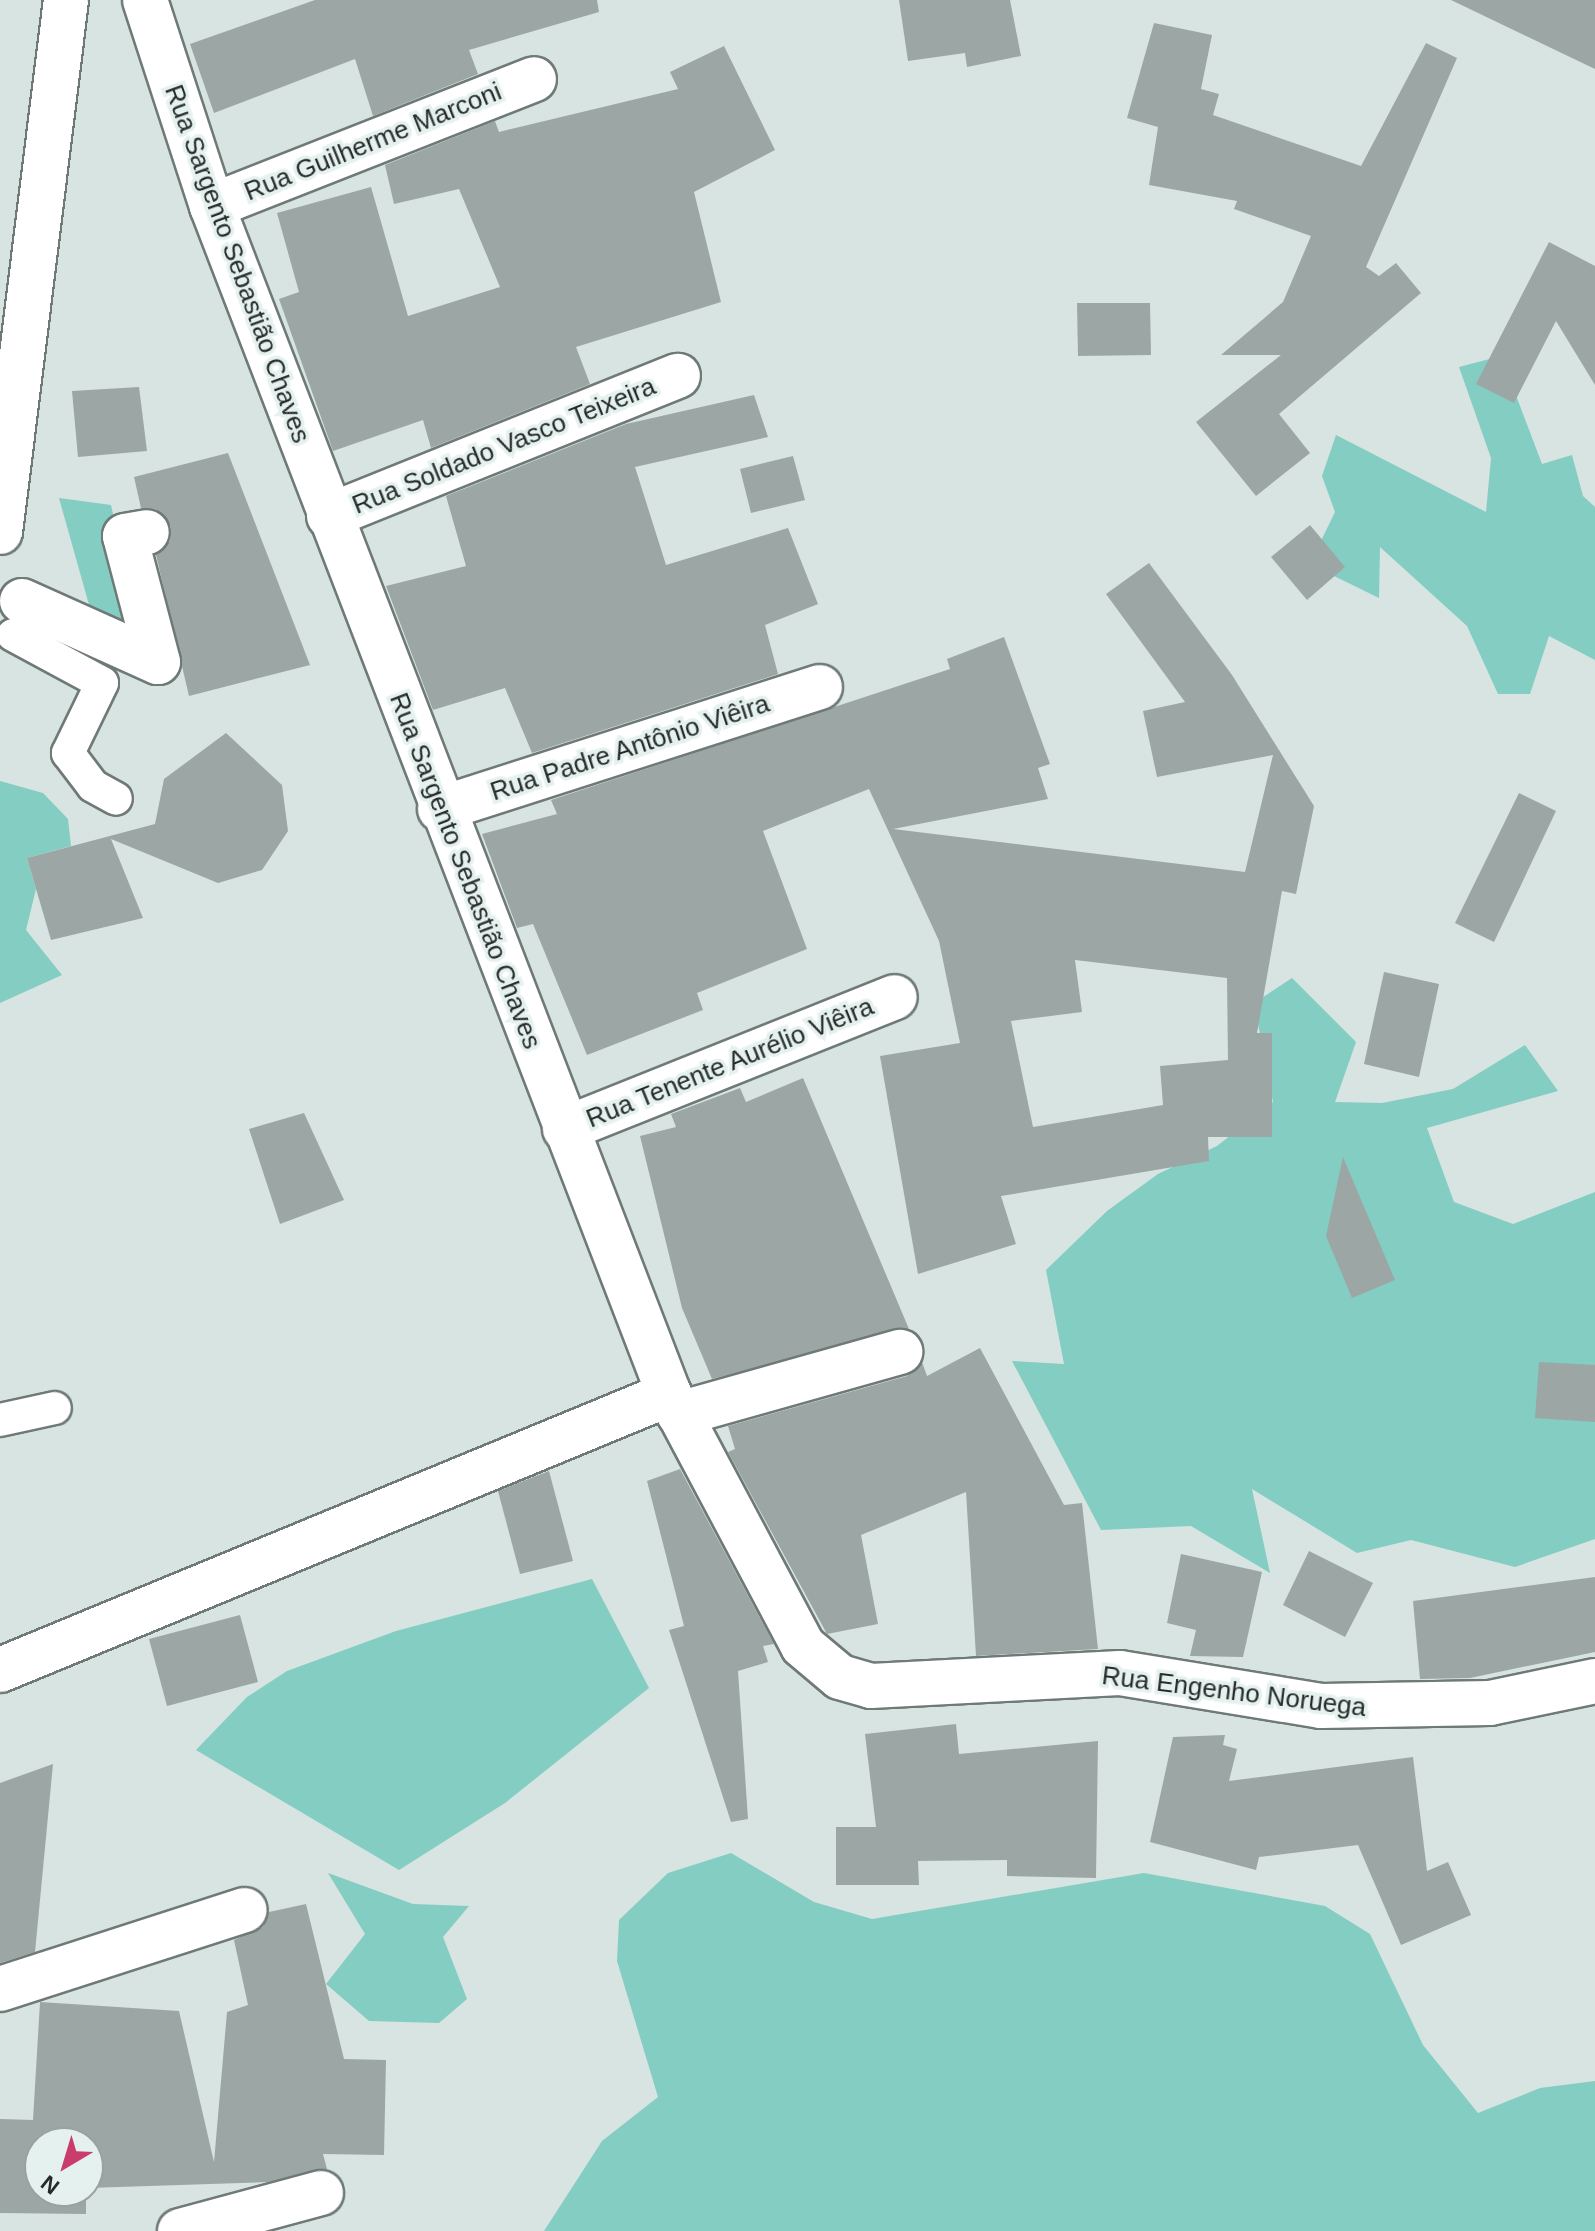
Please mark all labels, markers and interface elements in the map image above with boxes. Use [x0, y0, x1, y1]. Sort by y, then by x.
street label: Rua Guilherme Marconi [240, 76, 506, 208]
street label: Rua Sargento Sebastião Chaves [158, 81, 316, 447]
street label: Rua Soldado Vasco Teixeira [348, 371, 660, 521]
street label: Rua Padre Antônio Viêira [486, 688, 774, 808]
street label: Rua Sargento Sebastião Chaves [383, 689, 547, 1053]
street label: Rua Tenente Aurélio Viêira [581, 991, 879, 1135]
street label: Rua Engenho Noruega [1100, 1660, 1368, 1724]
north arrow [24, 2127, 104, 2207]
text: N [36, 2170, 64, 2199]

